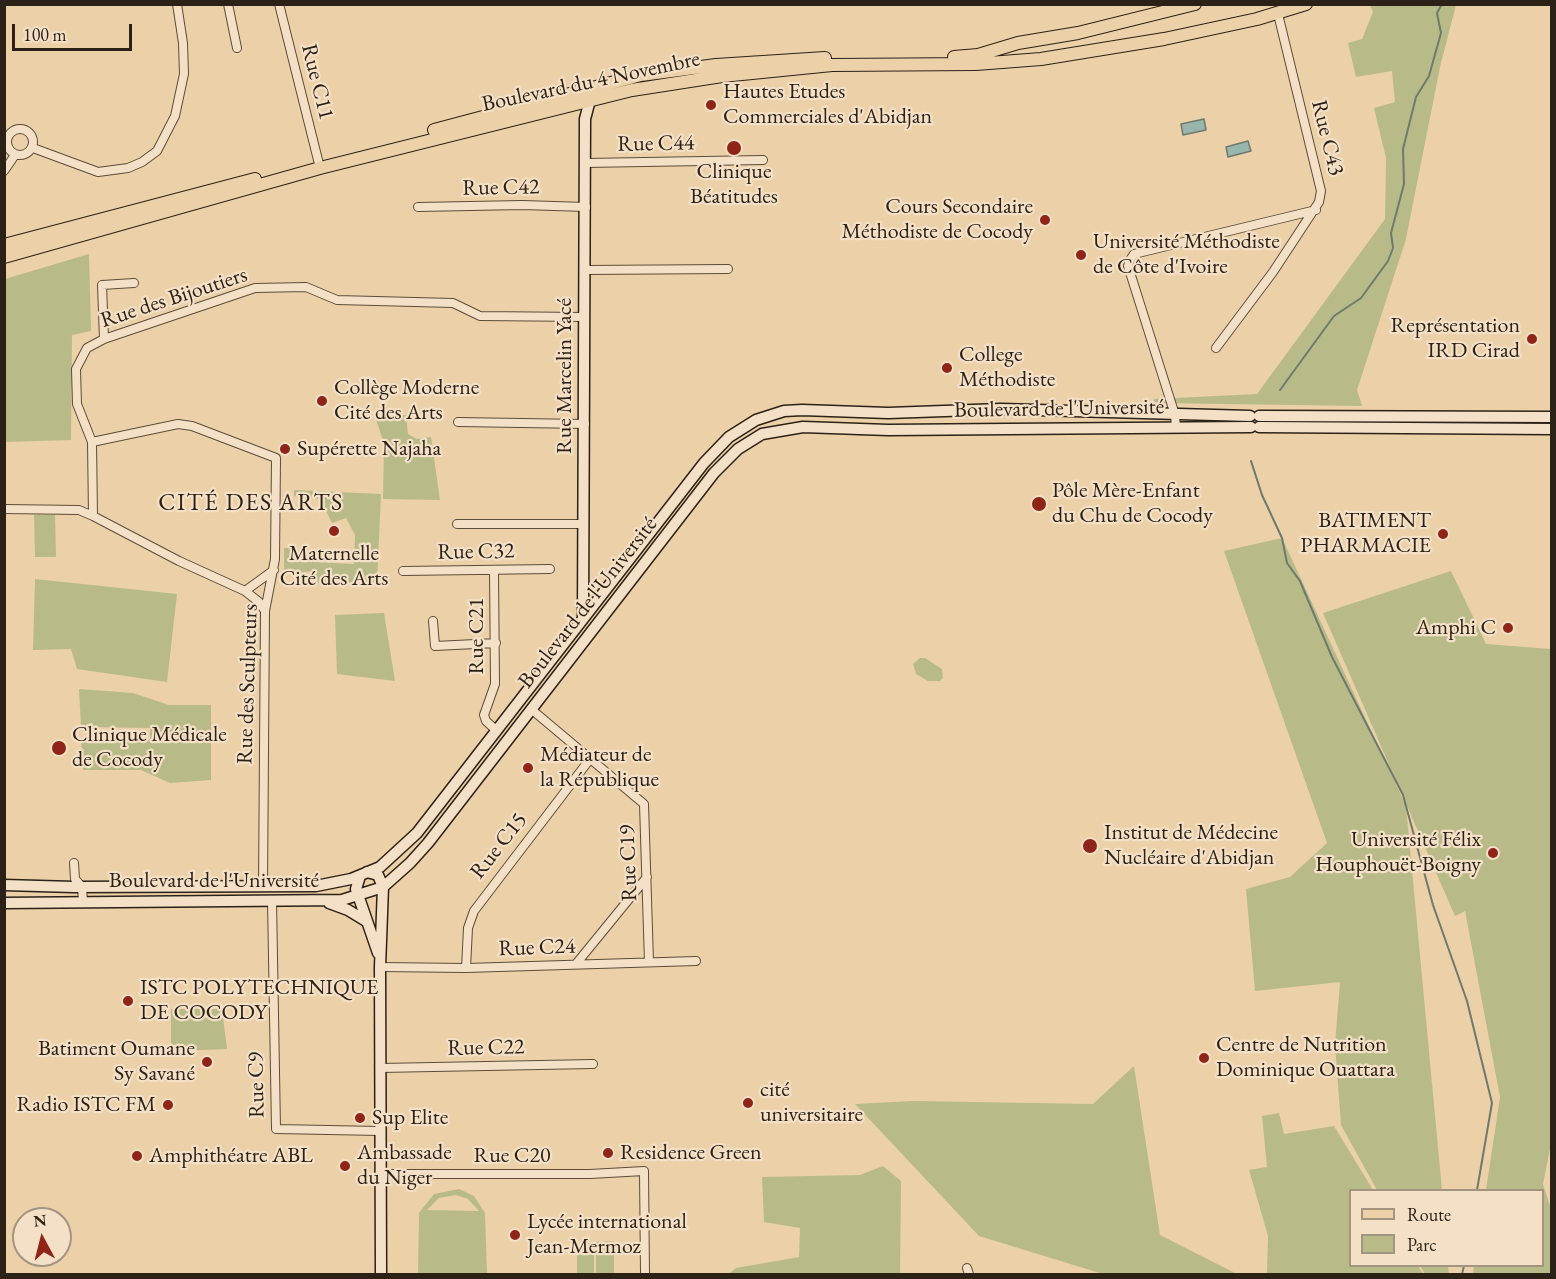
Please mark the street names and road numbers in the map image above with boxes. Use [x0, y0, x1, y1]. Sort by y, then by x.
street label: Rue C11 [295, 41, 339, 123]
street label: Boulevard du 4 Novembre [480, 46, 702, 118]
street label: Rue C43 [1305, 97, 1349, 179]
street label: Rue C44 [617, 130, 695, 158]
street label: Rue C42 [462, 174, 540, 202]
street label: Rue des Bijoutiers [97, 262, 251, 334]
street label: Rue Marcelin Yacé [552, 298, 578, 454]
street label: Boulevard de l'Université [954, 394, 1164, 424]
street label: Boulevard de l'Université [513, 512, 663, 694]
street label: Rue C32 [437, 538, 515, 566]
street label: Rue C21 [464, 598, 490, 674]
street label: Rue des Sculpteurs [232, 603, 264, 765]
street label: Rue C15 [465, 808, 533, 884]
street label: Rue C19 [614, 824, 644, 902]
street label: Boulevard de l'Université [109, 868, 319, 894]
street label: Rue C24 [498, 933, 576, 963]
street label: Rue C22 [447, 1034, 525, 1062]
street label: Rue C9 [243, 1052, 271, 1118]
street label: Rue C20 [474, 1143, 550, 1169]

